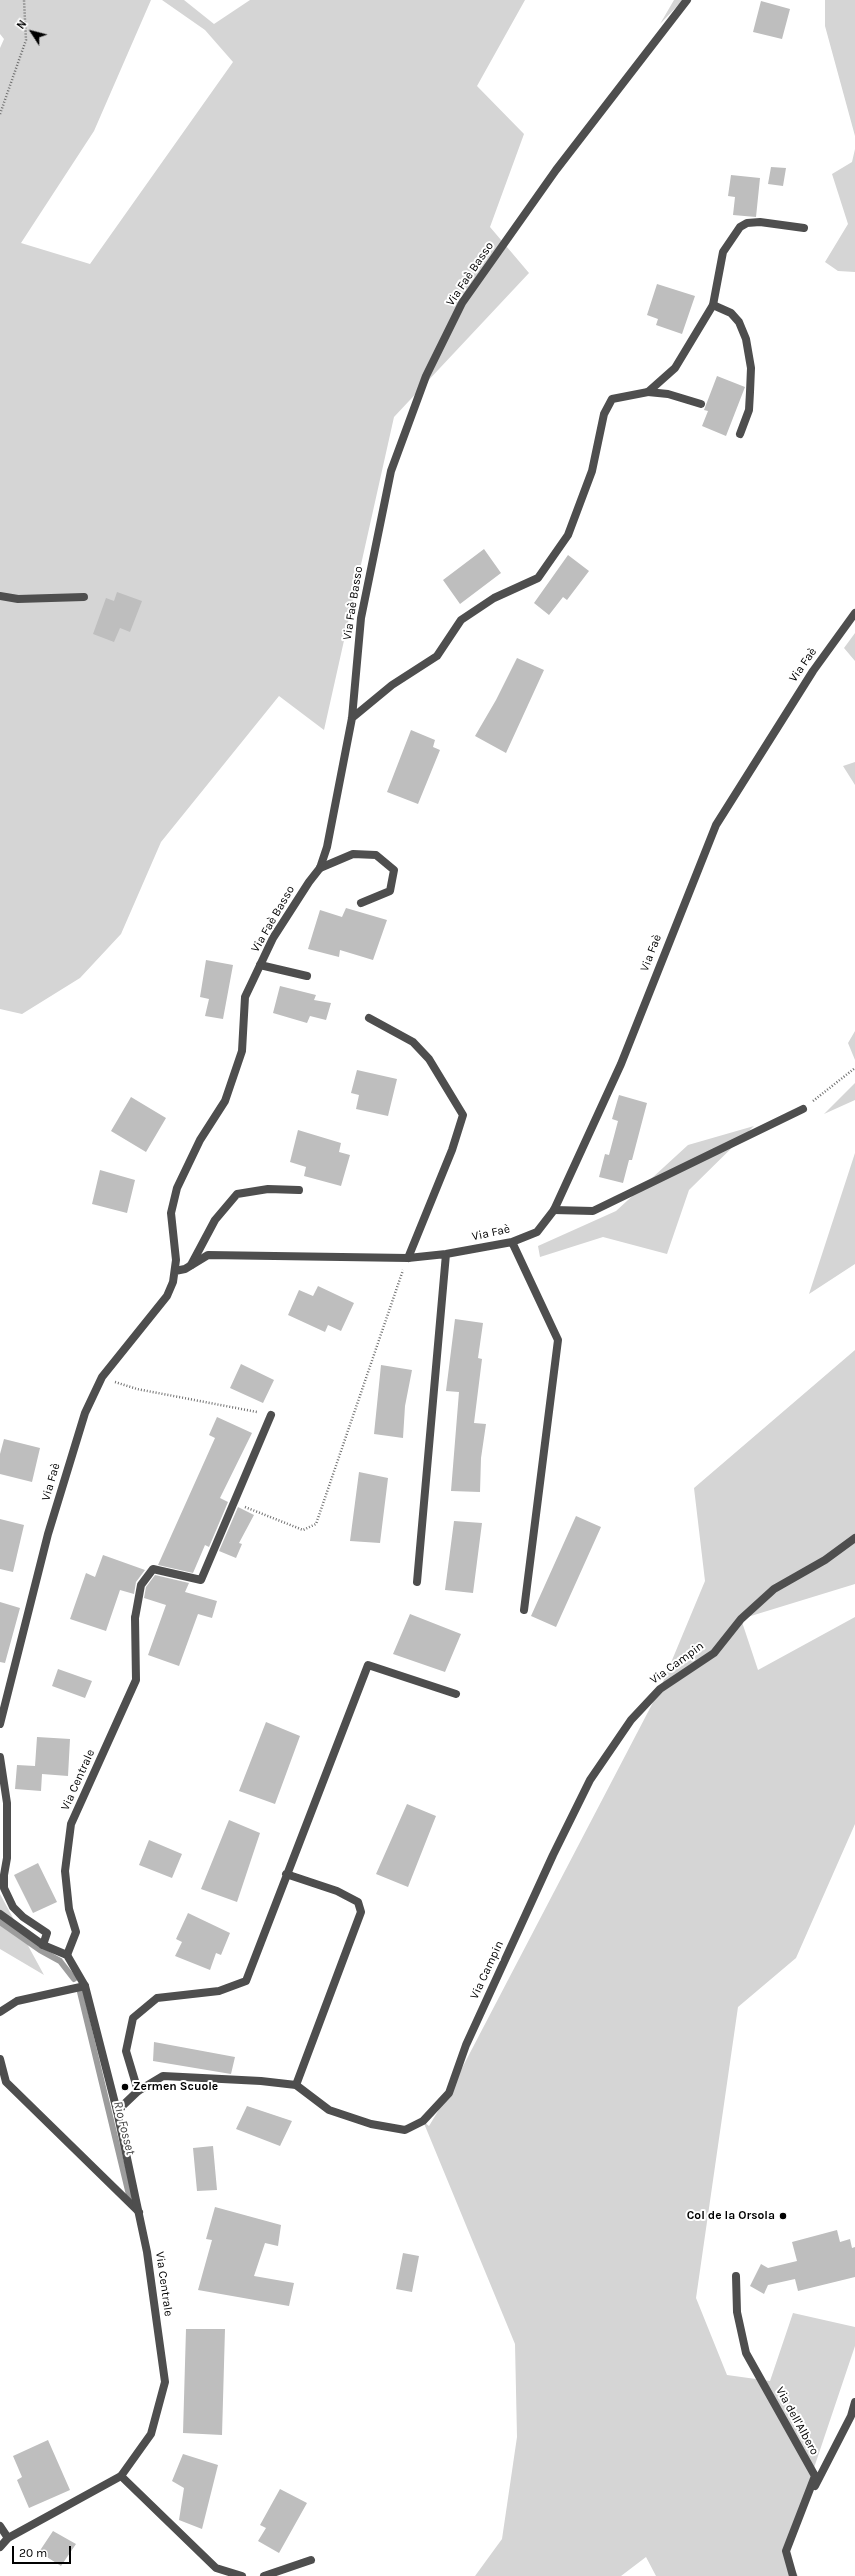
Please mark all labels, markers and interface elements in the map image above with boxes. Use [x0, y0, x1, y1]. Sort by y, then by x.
north arrow [12, 12, 52, 52]
text: N [14, 18, 29, 32]
street label: Via Faè Basso [443, 239, 497, 309]
street label: Via Faè Basso [340, 565, 366, 641]
street label: Via Faè [786, 645, 820, 685]
street label: Via Faè Basso [248, 883, 298, 955]
street label: Via Faè [637, 932, 665, 974]
street label: Via Faè [471, 1222, 511, 1244]
street label: Via Faè [39, 1461, 63, 1503]
street label: Via Campin [647, 1639, 707, 1687]
street label: Via Centrale [58, 1747, 98, 1813]
street label: Via Campin [467, 1938, 507, 2002]
place label: Zermen Scuole [133, 2080, 218, 2094]
marker: Zermen Scuole [120, 2082, 130, 2092]
water label: Rio Fosset [110, 2100, 138, 2156]
place label: Col de la Orsola [687, 2209, 775, 2223]
marker: Col de la Orsola [778, 2211, 788, 2221]
street label: Via Centrale [152, 2251, 176, 2317]
street label: Via dell'Albero [772, 2384, 822, 2458]
scale bar [14, 2538, 73, 2564]
text: 20 m [19, 2546, 47, 2560]

